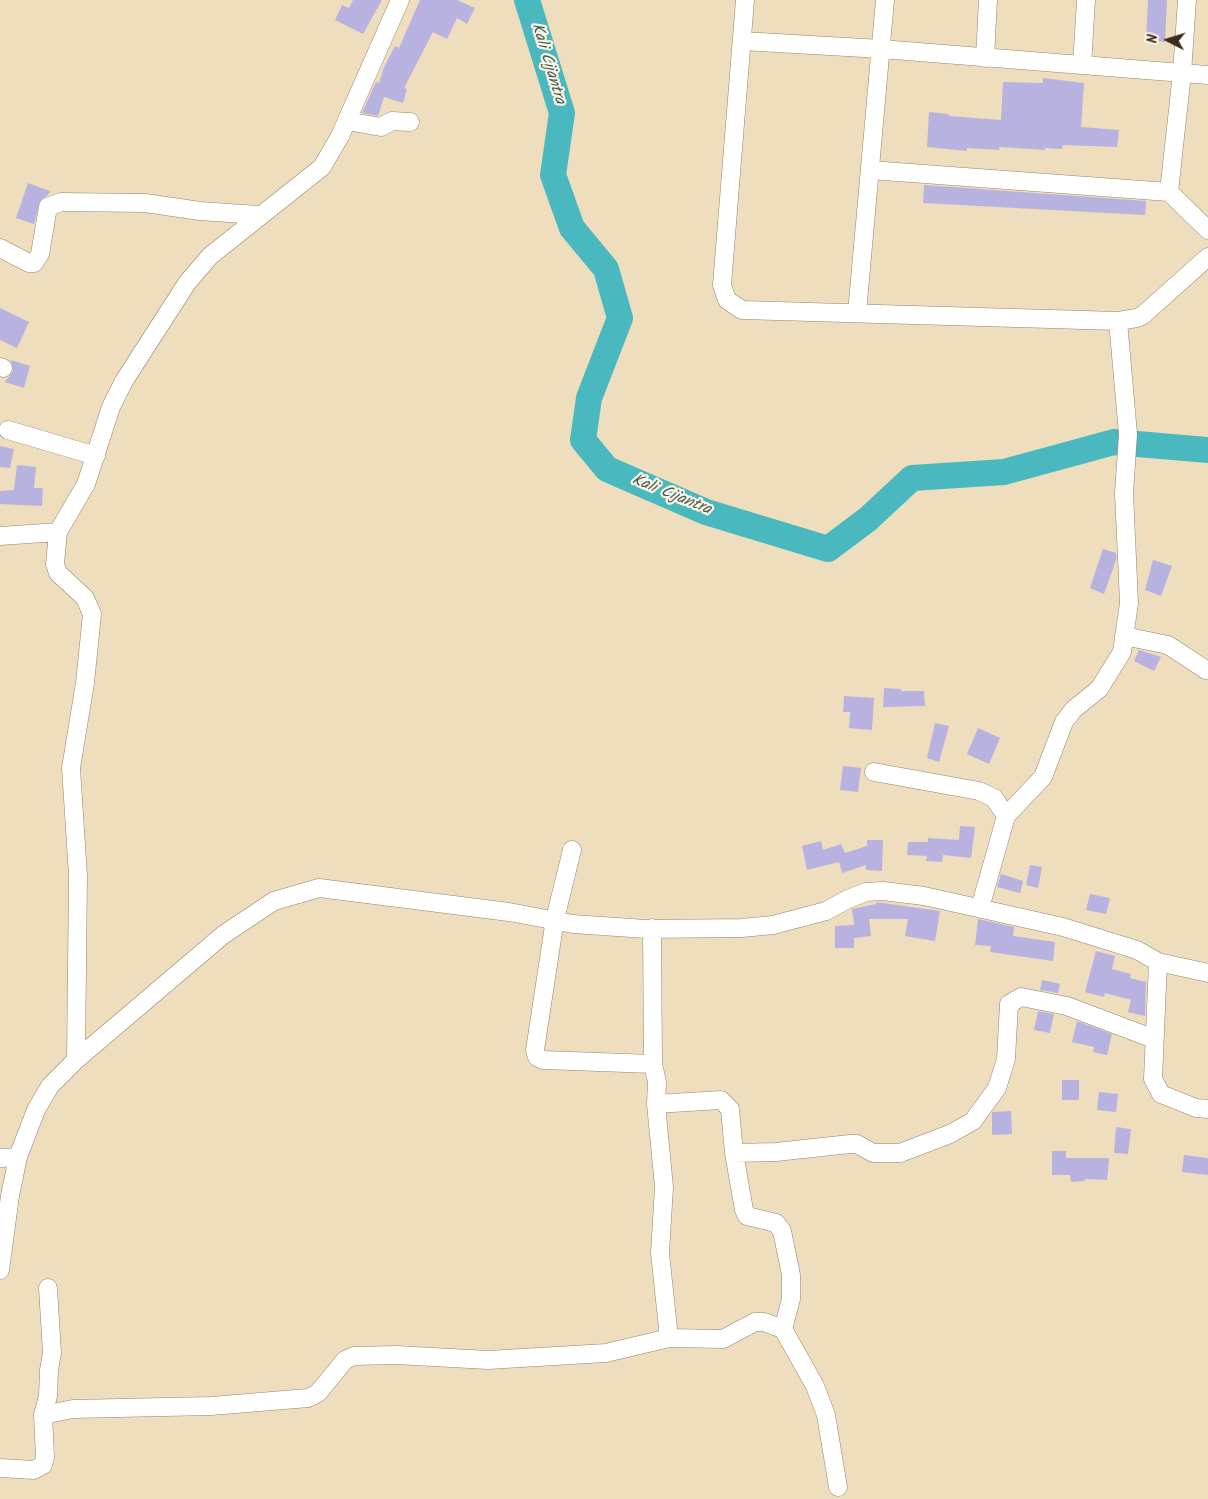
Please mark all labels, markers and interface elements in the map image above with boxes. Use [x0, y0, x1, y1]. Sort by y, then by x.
north arrow [1143, 15, 1193, 65]
water label: Kali Cijantra [526, 21, 568, 107]
text: N [1142, 33, 1164, 44]
water label: Kali Cijantra [629, 471, 713, 521]

